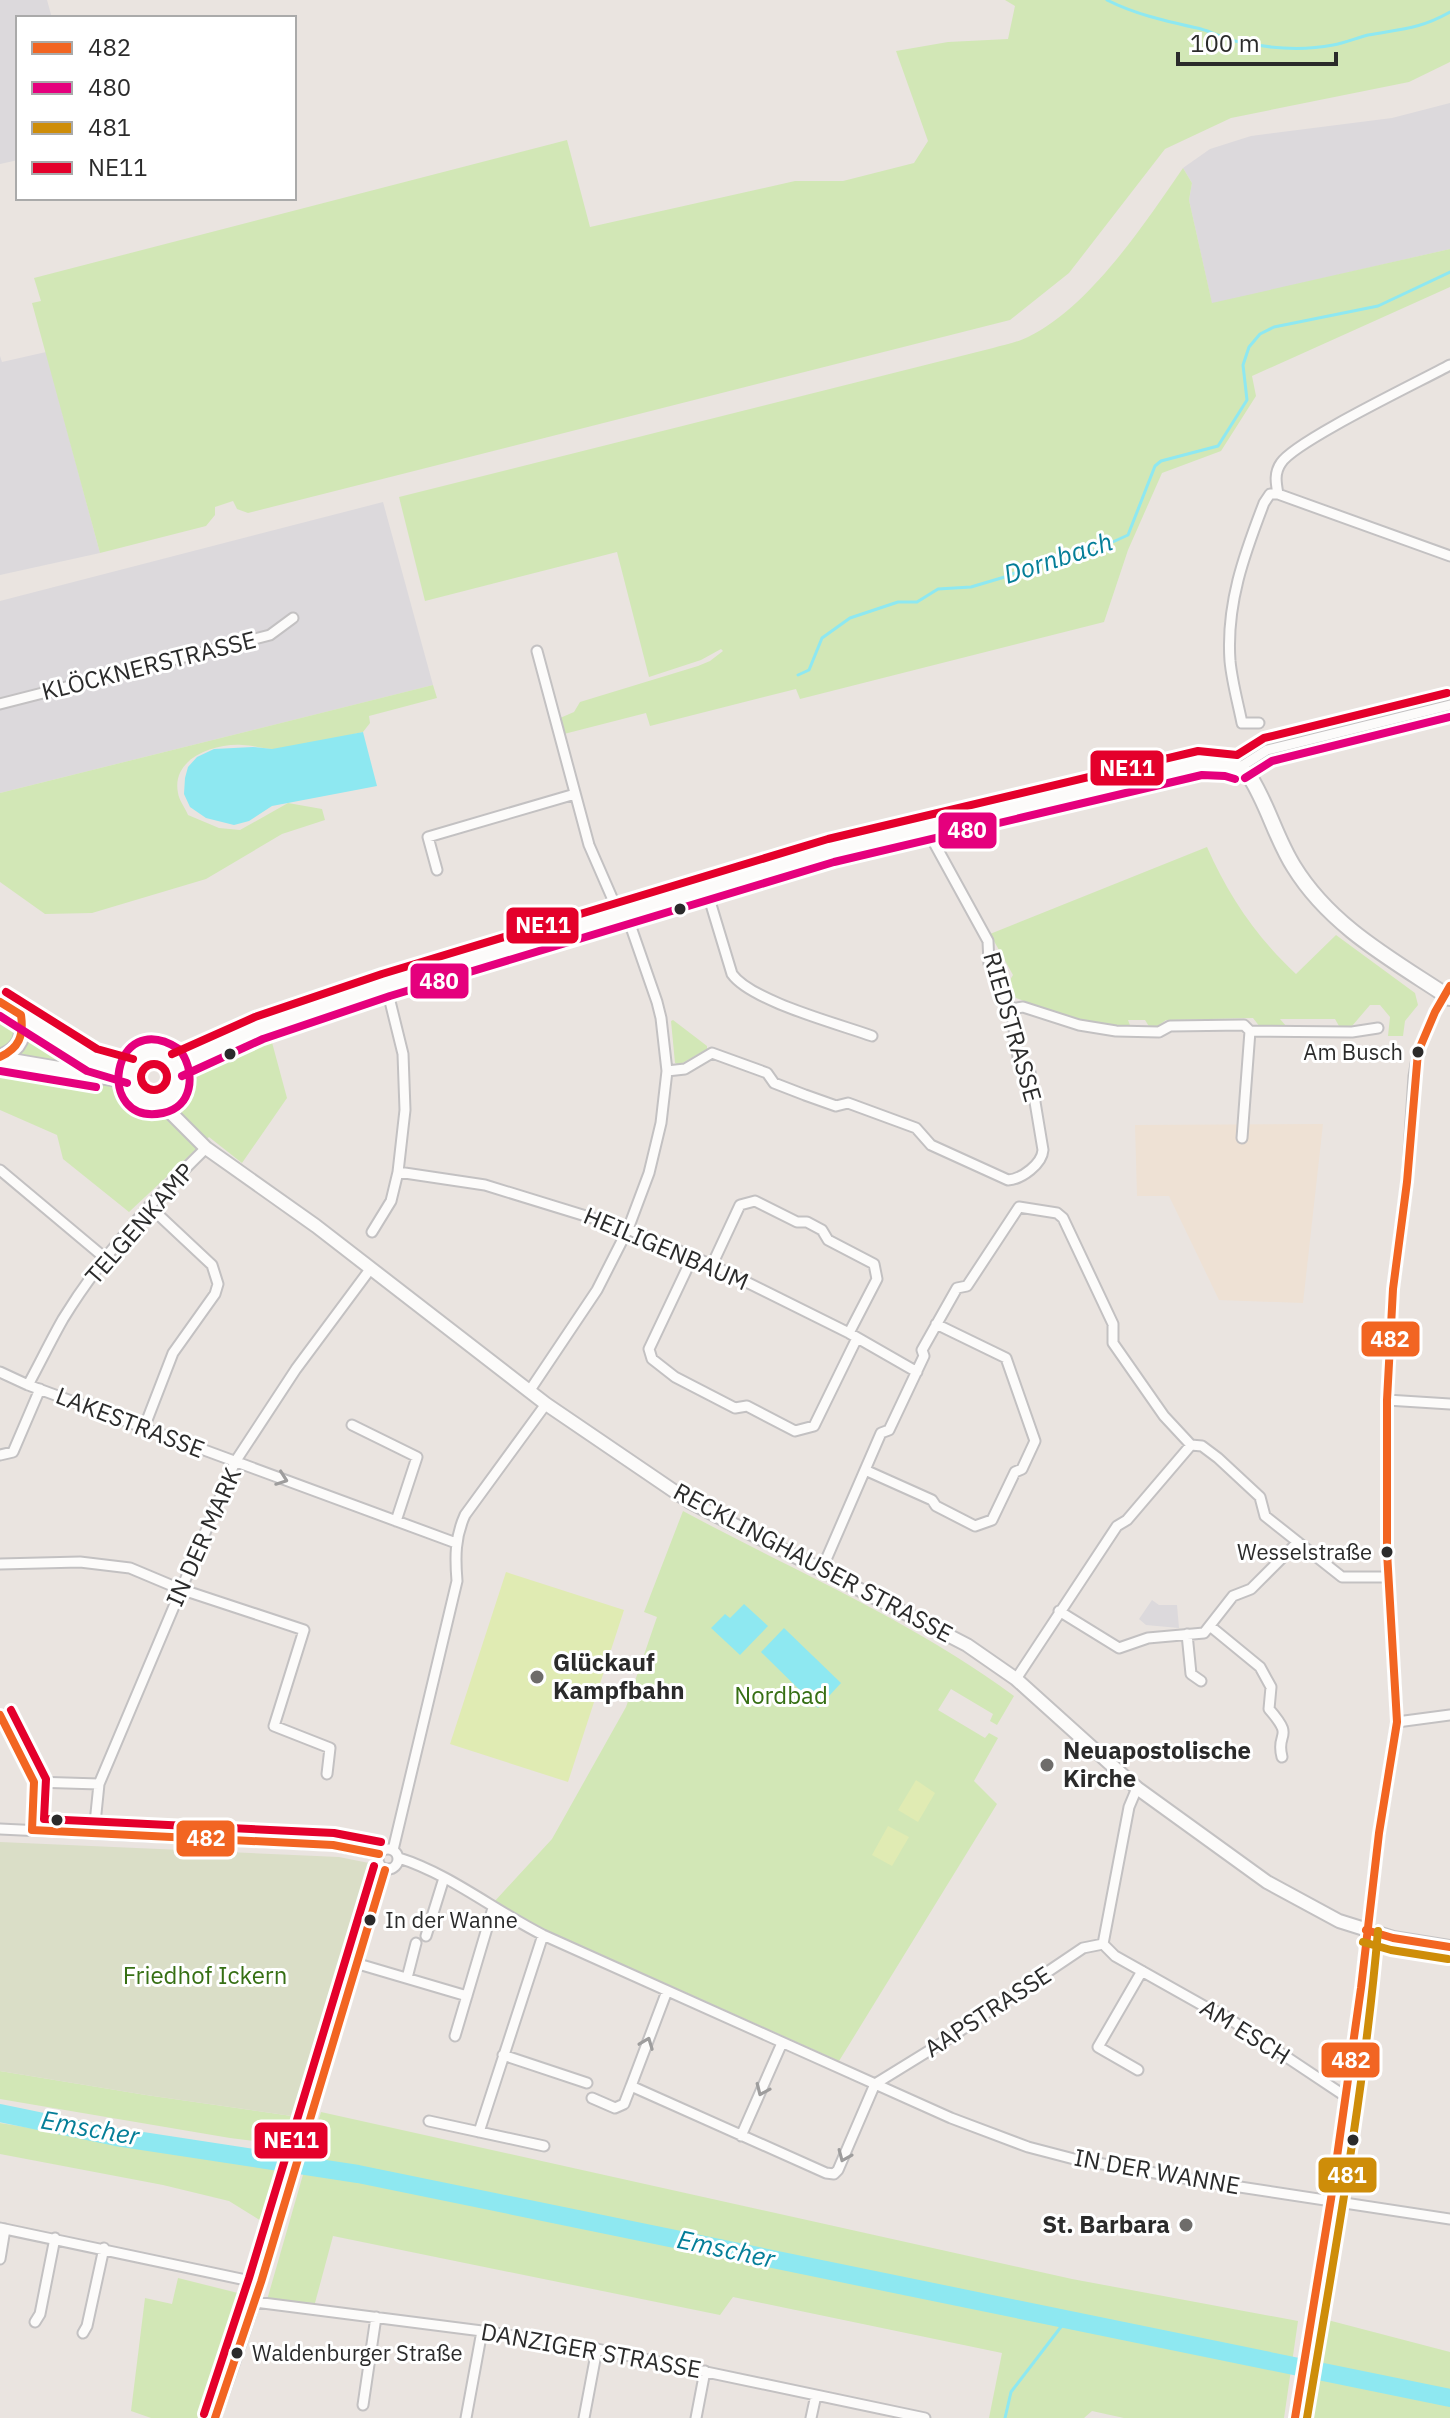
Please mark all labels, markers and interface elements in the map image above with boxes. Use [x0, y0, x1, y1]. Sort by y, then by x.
legend [16, 16, 296, 200]
scale bar [1178, 16, 1336, 66]
text: 100 m [1190, 27, 1260, 59]
text: 482 [88, 31, 131, 63]
text: 480 [88, 71, 131, 103]
text: 481 [88, 111, 131, 143]
text: NE11 [88, 151, 148, 183]
water label: Dornbach [999, 523, 1117, 591]
street label: KLÖCKNERSTRASSE [38, 623, 259, 707]
line badge: NE11 [1089, 749, 1165, 787]
text: NE11 [1099, 753, 1155, 782]
line badge: 480 [937, 811, 998, 850]
text: 480 [947, 815, 987, 844]
unlabelled marker [672, 901, 688, 917]
line badge: NE11 [505, 906, 580, 945]
text: NE11 [515, 910, 571, 939]
street label: RIEDSTRASSE [976, 948, 1050, 1106]
line badge: 480 [409, 962, 470, 1000]
text: 480 [419, 966, 459, 995]
place label: Am Busch [1303, 1037, 1403, 1066]
marker: Am Busch [1410, 1044, 1426, 1060]
unlabelled marker [222, 1046, 238, 1062]
street label: TELGENKAMP [78, 1156, 201, 1291]
street label: HEILIGENBAUM [579, 1199, 754, 1297]
line badge: 482 [1360, 1320, 1421, 1358]
text: 482 [1370, 1324, 1410, 1353]
street label: LAKESTRASSE [51, 1379, 209, 1465]
street label: IN DER MARK [158, 1462, 248, 1611]
one-way arrow [274, 1470, 288, 1486]
street label: RECKLINGHAUSER STRASSE [668, 1475, 959, 1649]
place label: Wesselstraße [1237, 1537, 1372, 1566]
marker: Wesselstraße [1379, 1544, 1395, 1560]
place label: Glückauf Kampfbahn [553, 1646, 685, 1706]
marker: Glückauf Kampfbahn [528, 1668, 546, 1686]
park label: Nordbad [734, 1679, 828, 1711]
place label: Neuapostolische Kirche [1063, 1734, 1251, 1794]
marker: Neuapostolische Kirche [1038, 1756, 1056, 1774]
unlabelled marker [49, 1812, 65, 1828]
line badge: 482 [175, 1819, 236, 1858]
text: 482 [186, 1823, 226, 1852]
place label: In der Wanne [385, 1905, 518, 1934]
marker: In der Wanne [362, 1912, 378, 1928]
street label: AAPSTRASSE [918, 1958, 1057, 2064]
park label: Friedhof Ickern [123, 1959, 287, 1991]
street label: AM ESCH [1195, 1991, 1297, 2071]
one-way arrow [637, 2037, 654, 2051]
line badge: 482 [1320, 2041, 1381, 2079]
text: 482 [1331, 2045, 1371, 2074]
one-way arrow [755, 2081, 771, 2096]
water label: Emscher [38, 2102, 143, 2153]
line badge: NE11 [253, 2121, 329, 2160]
text: NE11 [263, 2125, 319, 2154]
unlabelled marker [1345, 2132, 1361, 2148]
street label: IN DER WANNE [1072, 2141, 1243, 2201]
one-way arrow [838, 2148, 854, 2162]
line badge: 481 [1317, 2156, 1378, 2194]
text: 481 [1327, 2160, 1367, 2189]
place label: St. Barbara [1042, 2208, 1170, 2240]
marker: St. Barbara [1177, 2216, 1195, 2234]
water label: Emscher [674, 2221, 780, 2275]
street label: DANZIGER STRASSE [479, 2315, 704, 2385]
place label: Waldenburger Straße [252, 2338, 463, 2367]
marker: Waldenburger Straße [229, 2345, 245, 2361]

